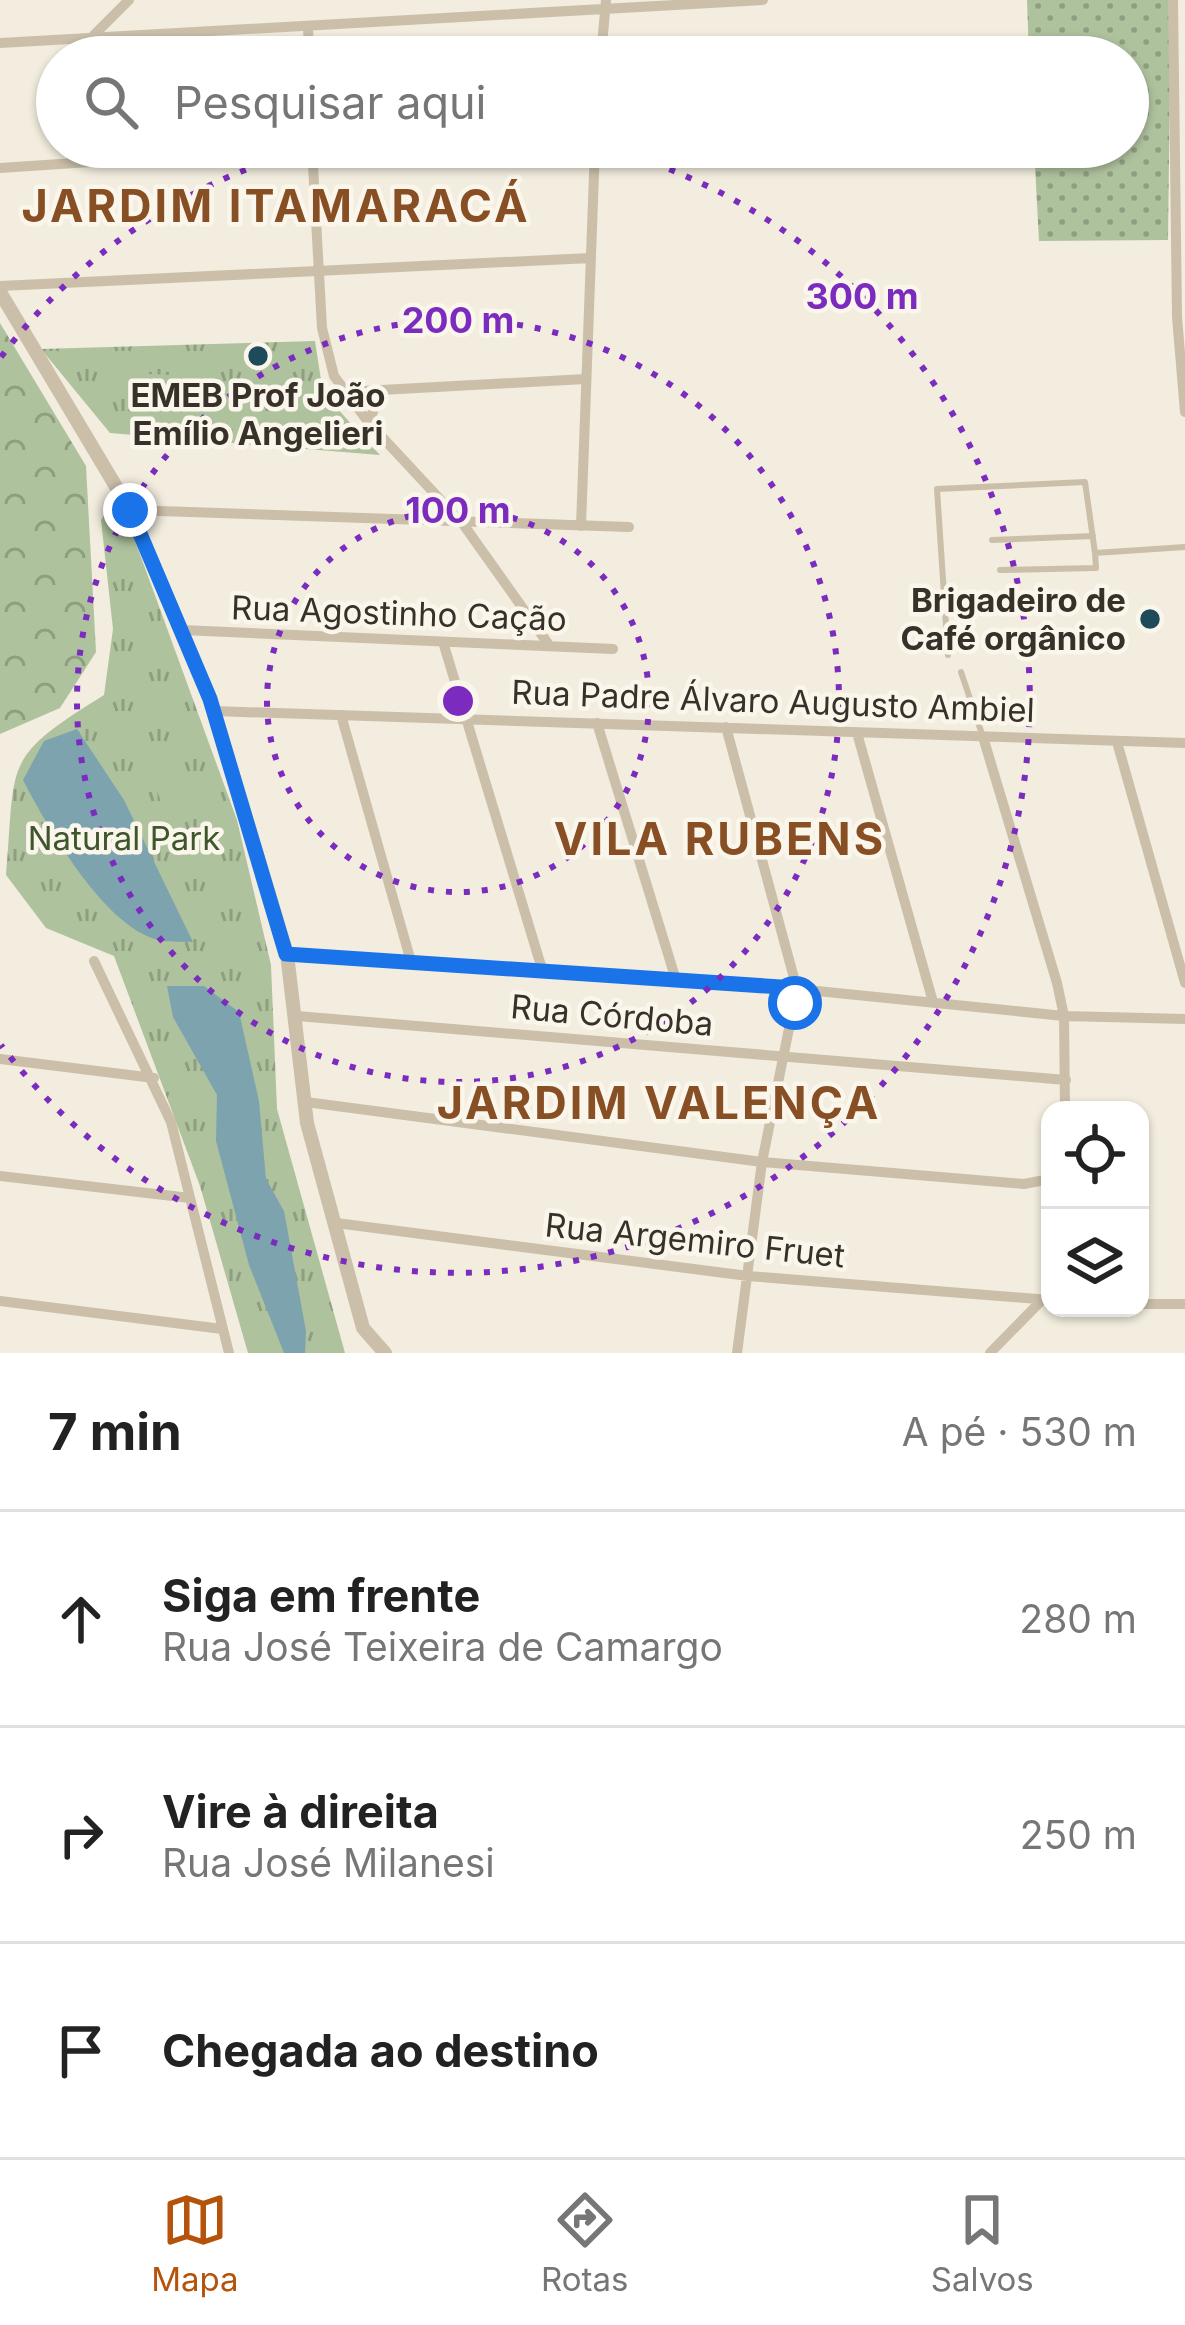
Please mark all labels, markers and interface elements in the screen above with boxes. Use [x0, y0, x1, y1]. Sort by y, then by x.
search box [36, 36, 1149, 168]
icon: search [78, 69, 144, 135]
text: Pesquisar aqui [174, 75, 487, 130]
district label: JARDIM ITAMARACÁ [22, 178, 531, 233]
text: 300 m [805, 274, 919, 318]
text: 200 m [402, 298, 514, 342]
marker: EMEB Prof João Emílio Angelieri [245, 343, 271, 369]
place label: EMEB Prof João Emílio Angelieri [131, 375, 385, 453]
route end [103, 483, 157, 537]
text: 100 m [405, 488, 511, 532]
place label: Brigadeiro de Café orgânico [901, 580, 1126, 658]
street label: Rua Agostinho Cação [231, 587, 567, 639]
marker: Brigadeiro de Café orgânico [1137, 606, 1163, 632]
street label: Rua Padre Álvaro Augusto Ambiel [511, 672, 1035, 730]
centre of rings [437, 680, 479, 722]
district label: VILA RUBENS [554, 811, 886, 866]
park label: Natural Park [28, 818, 220, 858]
route start [768, 976, 822, 1030]
street label: Rua Córdoba [509, 986, 715, 1044]
district label: JARDIM VALENÇA [437, 1075, 881, 1130]
map controls [1041, 1101, 1149, 1317]
button: locate [1041, 1101, 1149, 1209]
street label: Rua Argemiro Fruet [543, 1204, 847, 1276]
button: layers [1041, 1209, 1149, 1317]
text: 7 min [48, 1401, 182, 1462]
text: A pé · 530 m [902, 1408, 1137, 1455]
text: Siga em frente [162, 1568, 480, 1623]
icon: ahead [48, 1586, 114, 1652]
text: 280 m [1019, 1595, 1137, 1642]
text: Rua José Teixeira de Camargo [162, 1623, 723, 1670]
text: Vire à direita [162, 1784, 439, 1839]
icon: right [48, 1802, 114, 1868]
text: 250 m [1020, 1811, 1137, 1858]
text: Rua José Milanesi [162, 1839, 495, 1886]
icon: arrive [48, 2018, 114, 2084]
text: Chegada ao destino [162, 2023, 599, 2078]
tab: Mapa [151, 2187, 239, 2299]
tab: Rotas [541, 2187, 628, 2299]
tab: Salvos [931, 2187, 1034, 2299]

